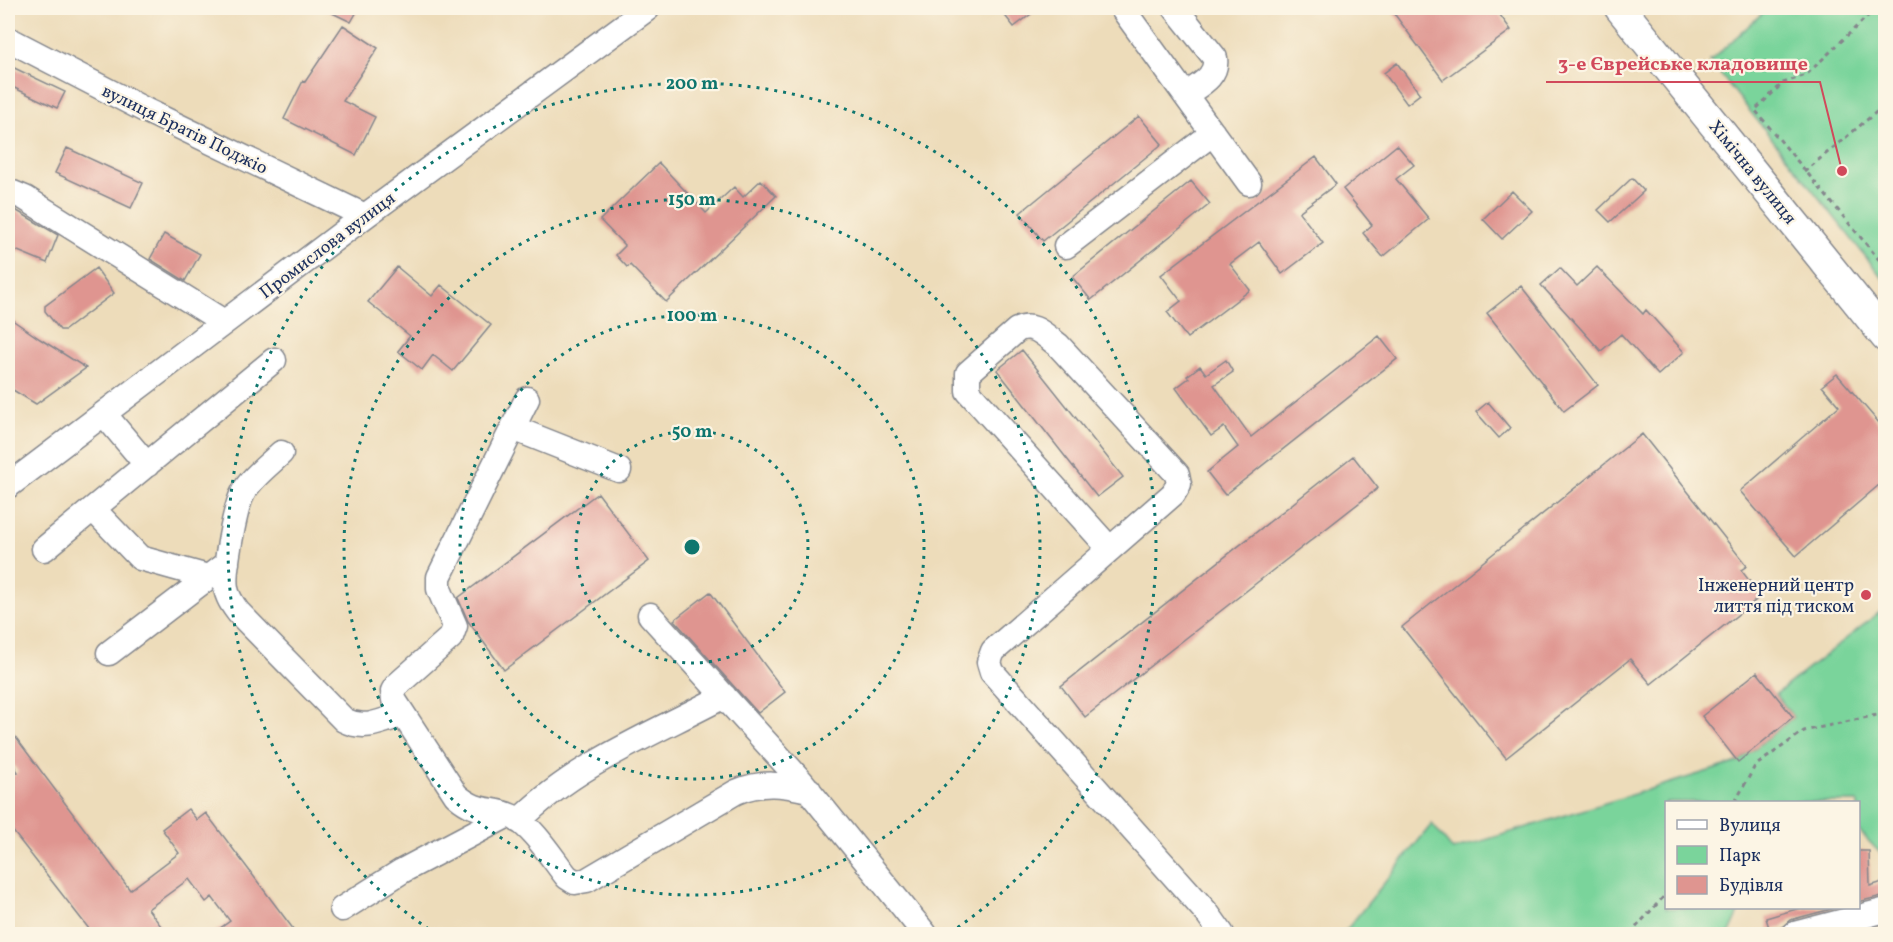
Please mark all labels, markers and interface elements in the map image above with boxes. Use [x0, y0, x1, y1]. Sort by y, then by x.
callout: 3-е Єврейське кладовище [1546, 44, 1820, 82]
text: 3-е Єврейське кладовище [1558, 51, 1808, 79]
text: 200 m [666, 72, 718, 97]
street label: вулиця Братів Поджіо [97, 79, 271, 181]
street label: Хімічна вулиця [1702, 116, 1802, 230]
street label: Промислова вулиця [255, 187, 401, 306]
text: 150 m [668, 188, 716, 213]
text: 100 m [667, 304, 717, 329]
text: 50 m [672, 420, 712, 445]
centre of rings [682, 537, 702, 557]
place label: Інженерний центр лиття під тиском [1698, 574, 1854, 620]
marker: Інженерний центр лиття під тиском [1859, 588, 1873, 602]
legend [1665, 801, 1860, 909]
text: Вулиця [1719, 814, 1781, 839]
text: Парк [1719, 844, 1761, 869]
text: Будівля [1719, 874, 1783, 899]

